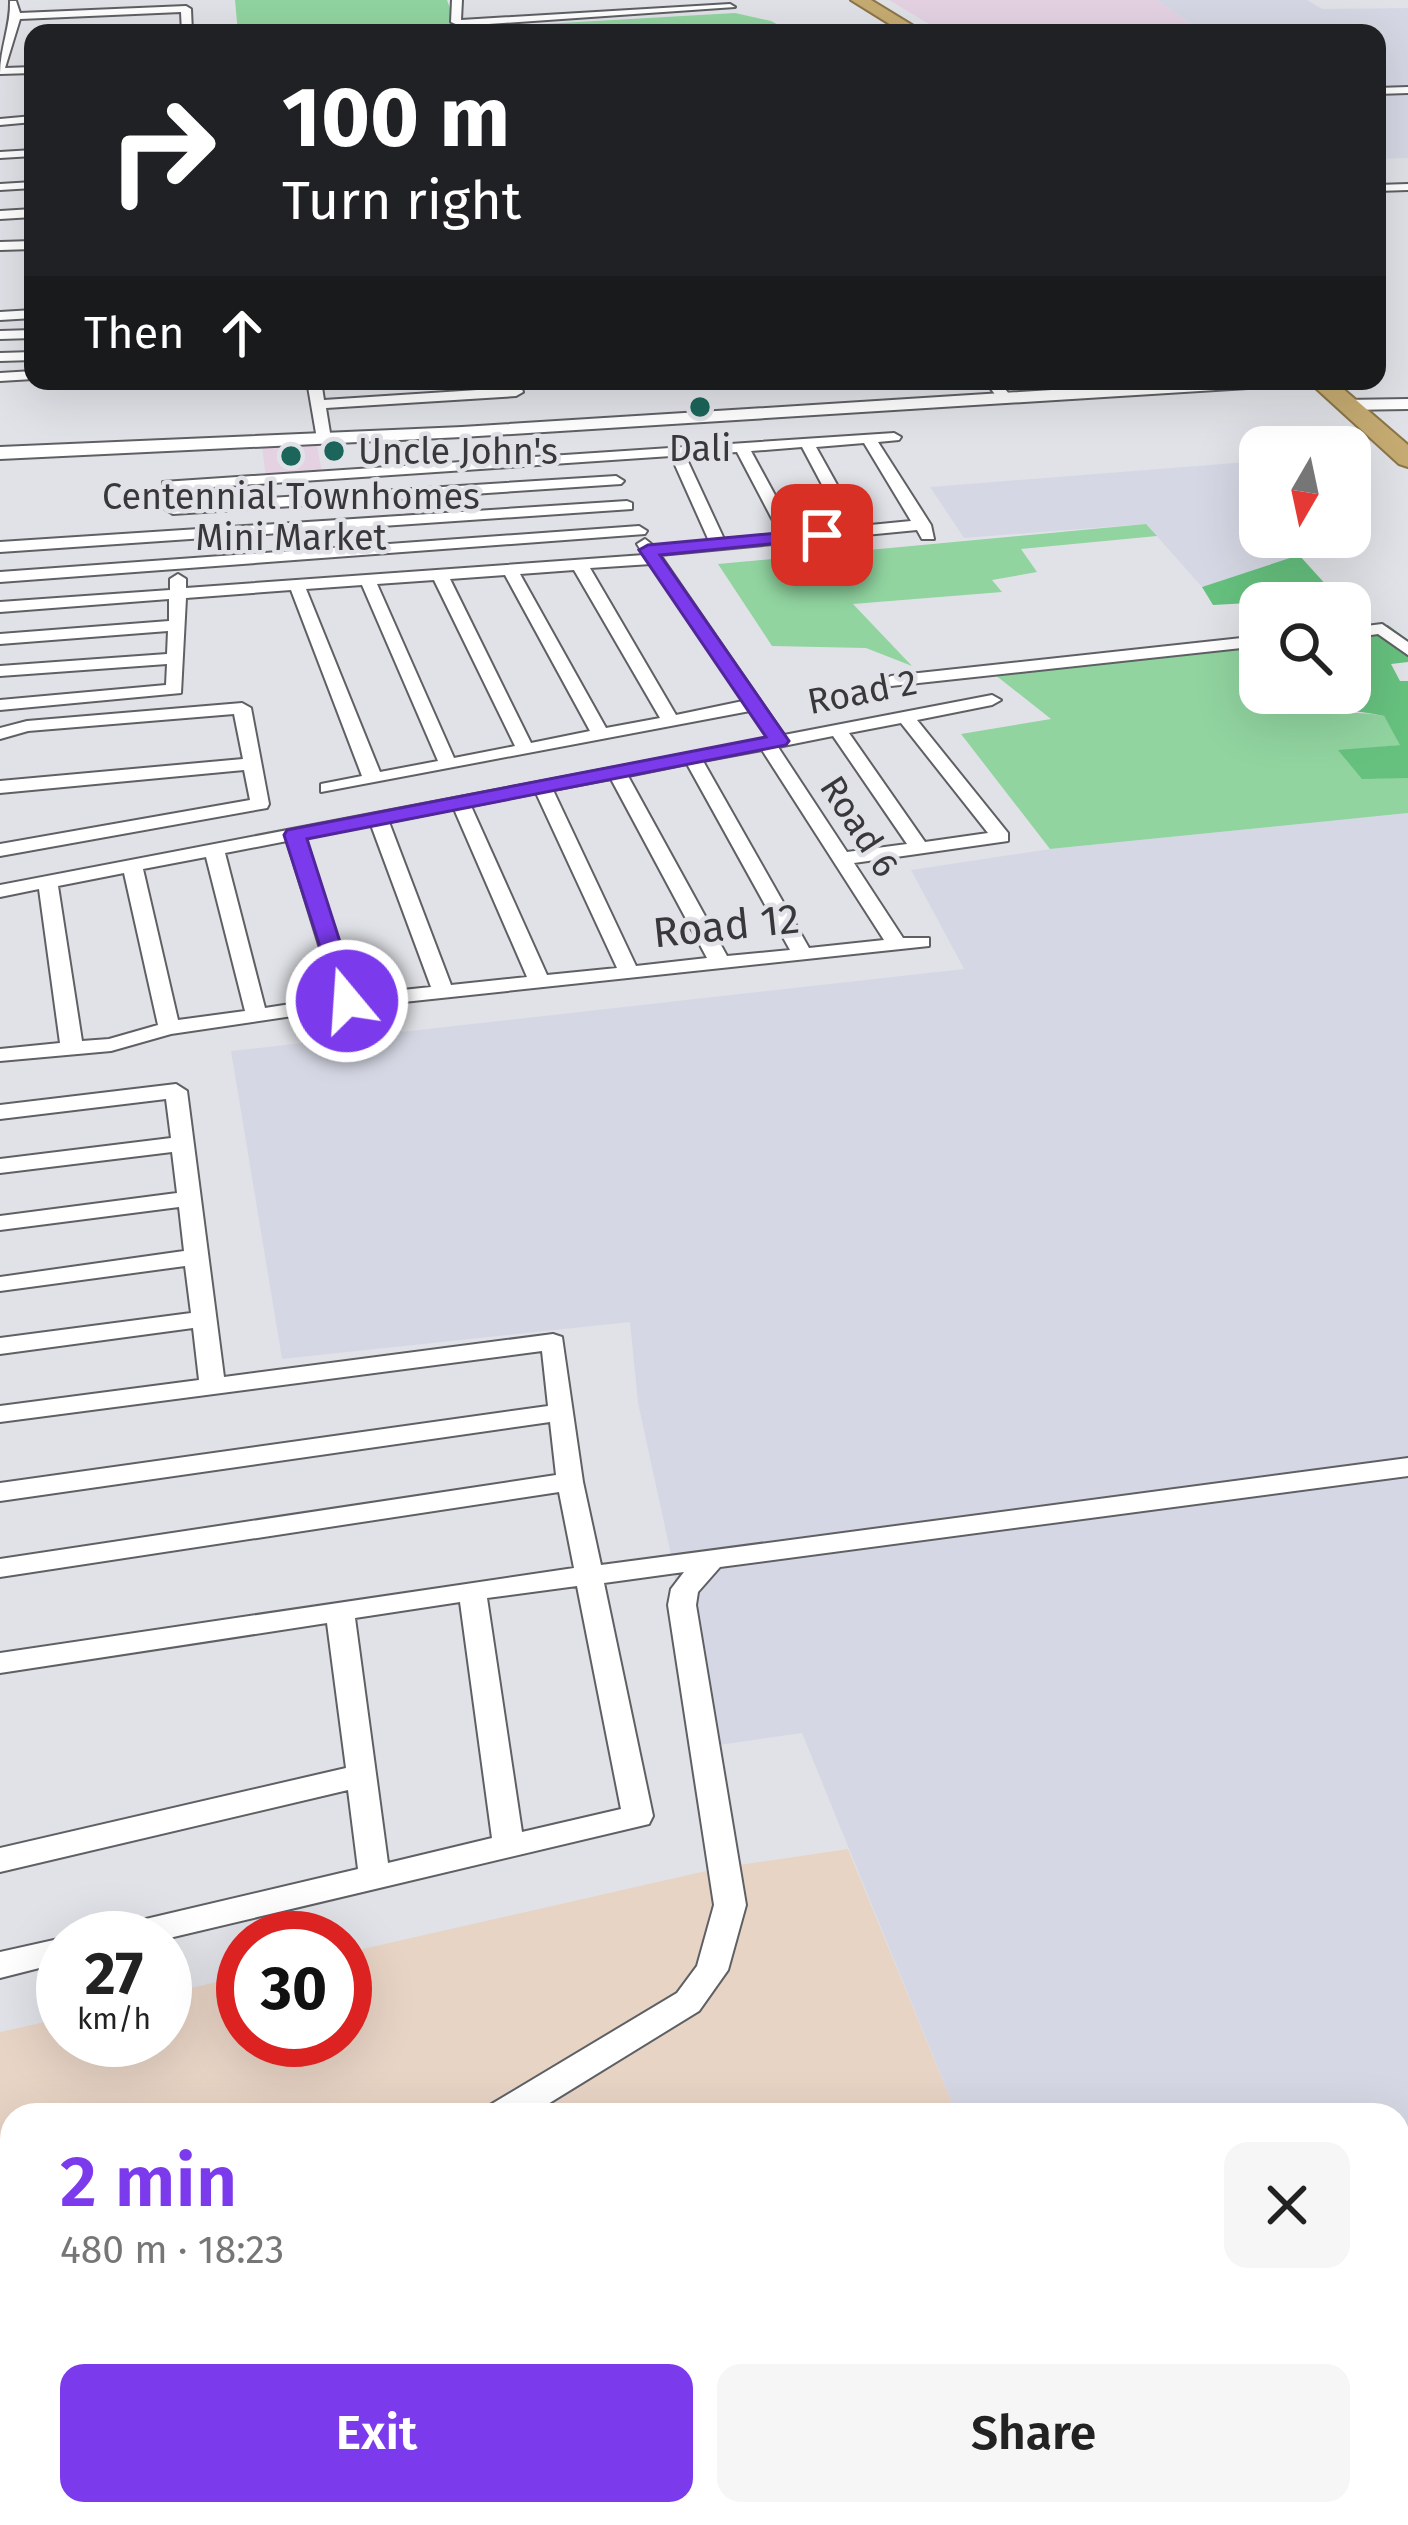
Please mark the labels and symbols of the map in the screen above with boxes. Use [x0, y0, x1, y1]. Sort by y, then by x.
marker: Dali [687, 394, 713, 420]
north arrow [1239, 426, 1371, 558]
place label: Dali [669, 427, 731, 471]
place label: Uncle John's [358, 430, 558, 474]
marker: Uncle John's [321, 438, 347, 464]
marker: Centennial Townhomes Mini Market [278, 443, 304, 469]
place label: Centennial Townhomes Mini Market [102, 475, 480, 560]
pin [771, 484, 873, 586]
street label: Road 2 [804, 660, 921, 724]
street label: Road 6 [810, 768, 908, 885]
street label: Road 12 [650, 893, 802, 959]
position arrow [284, 938, 410, 1064]
speed limit sign: 30 [216, 1911, 372, 2067]

